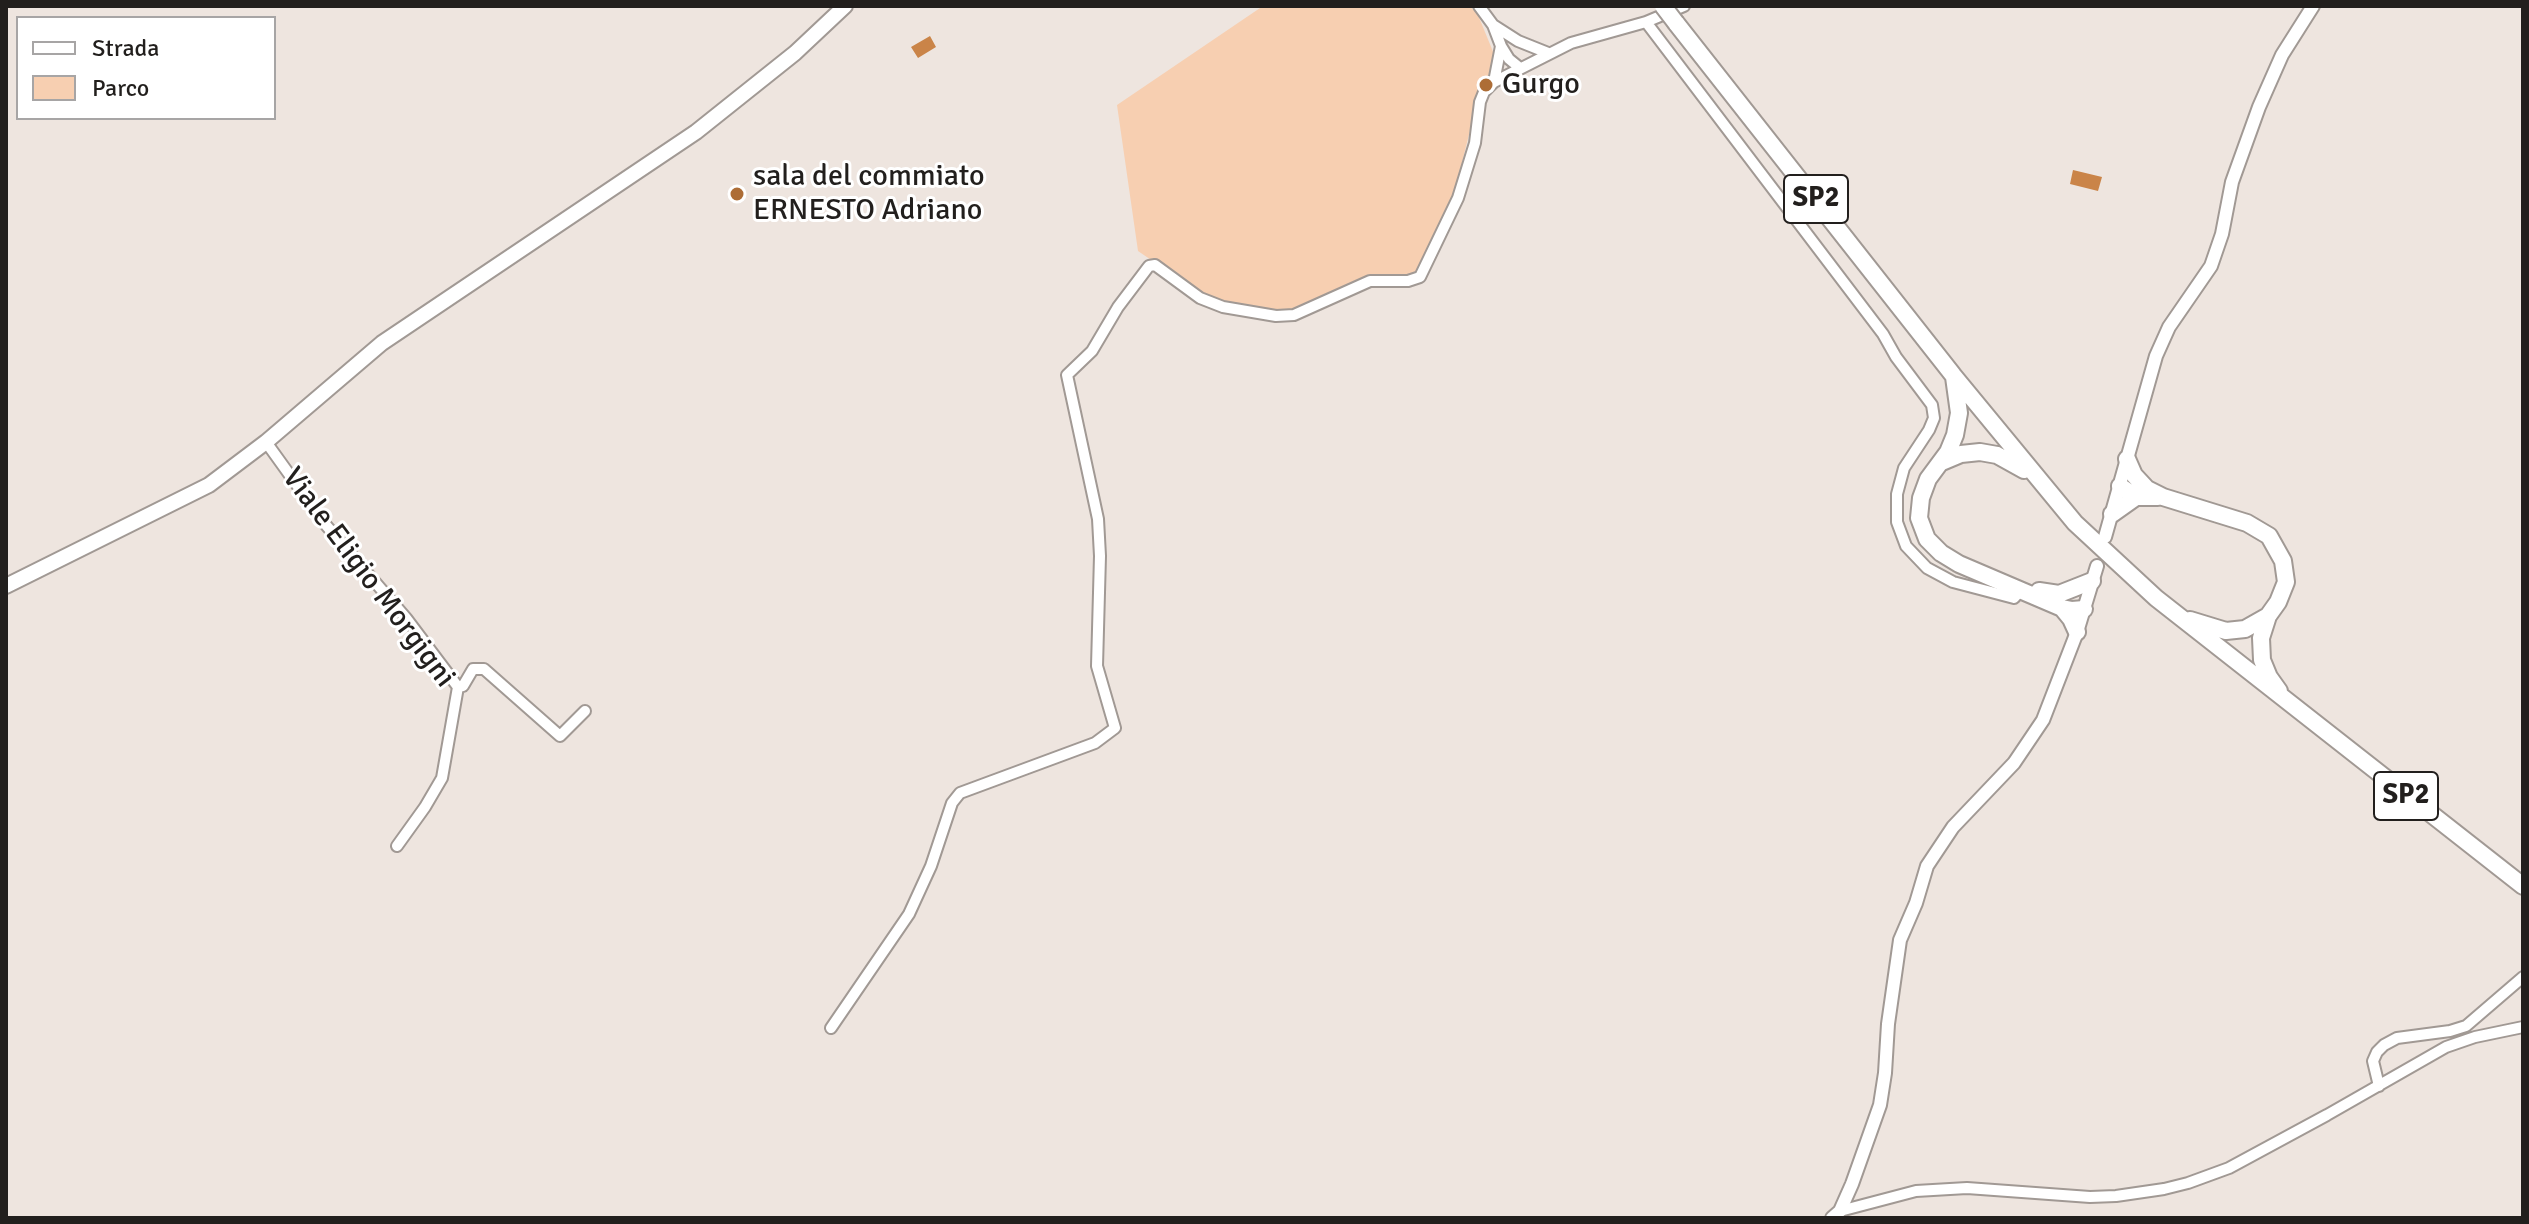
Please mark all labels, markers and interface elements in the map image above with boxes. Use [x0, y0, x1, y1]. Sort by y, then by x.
legend [16, 16, 276, 120]
text: Strada [92, 33, 159, 63]
place label: Gurgo [1502, 67, 1580, 103]
text: Parco [92, 73, 149, 103]
marker: Gurgo [1477, 76, 1495, 94]
place label: sala del commiato ERNESTO Adriano [753, 159, 985, 230]
road number: SP2 [1784, 175, 1848, 223]
marker: sala del commiato ERNESTO Adriano [728, 185, 746, 203]
street label: Viale Eligio Morgigni [274, 461, 462, 695]
road number: SP2 [2374, 772, 2438, 820]

